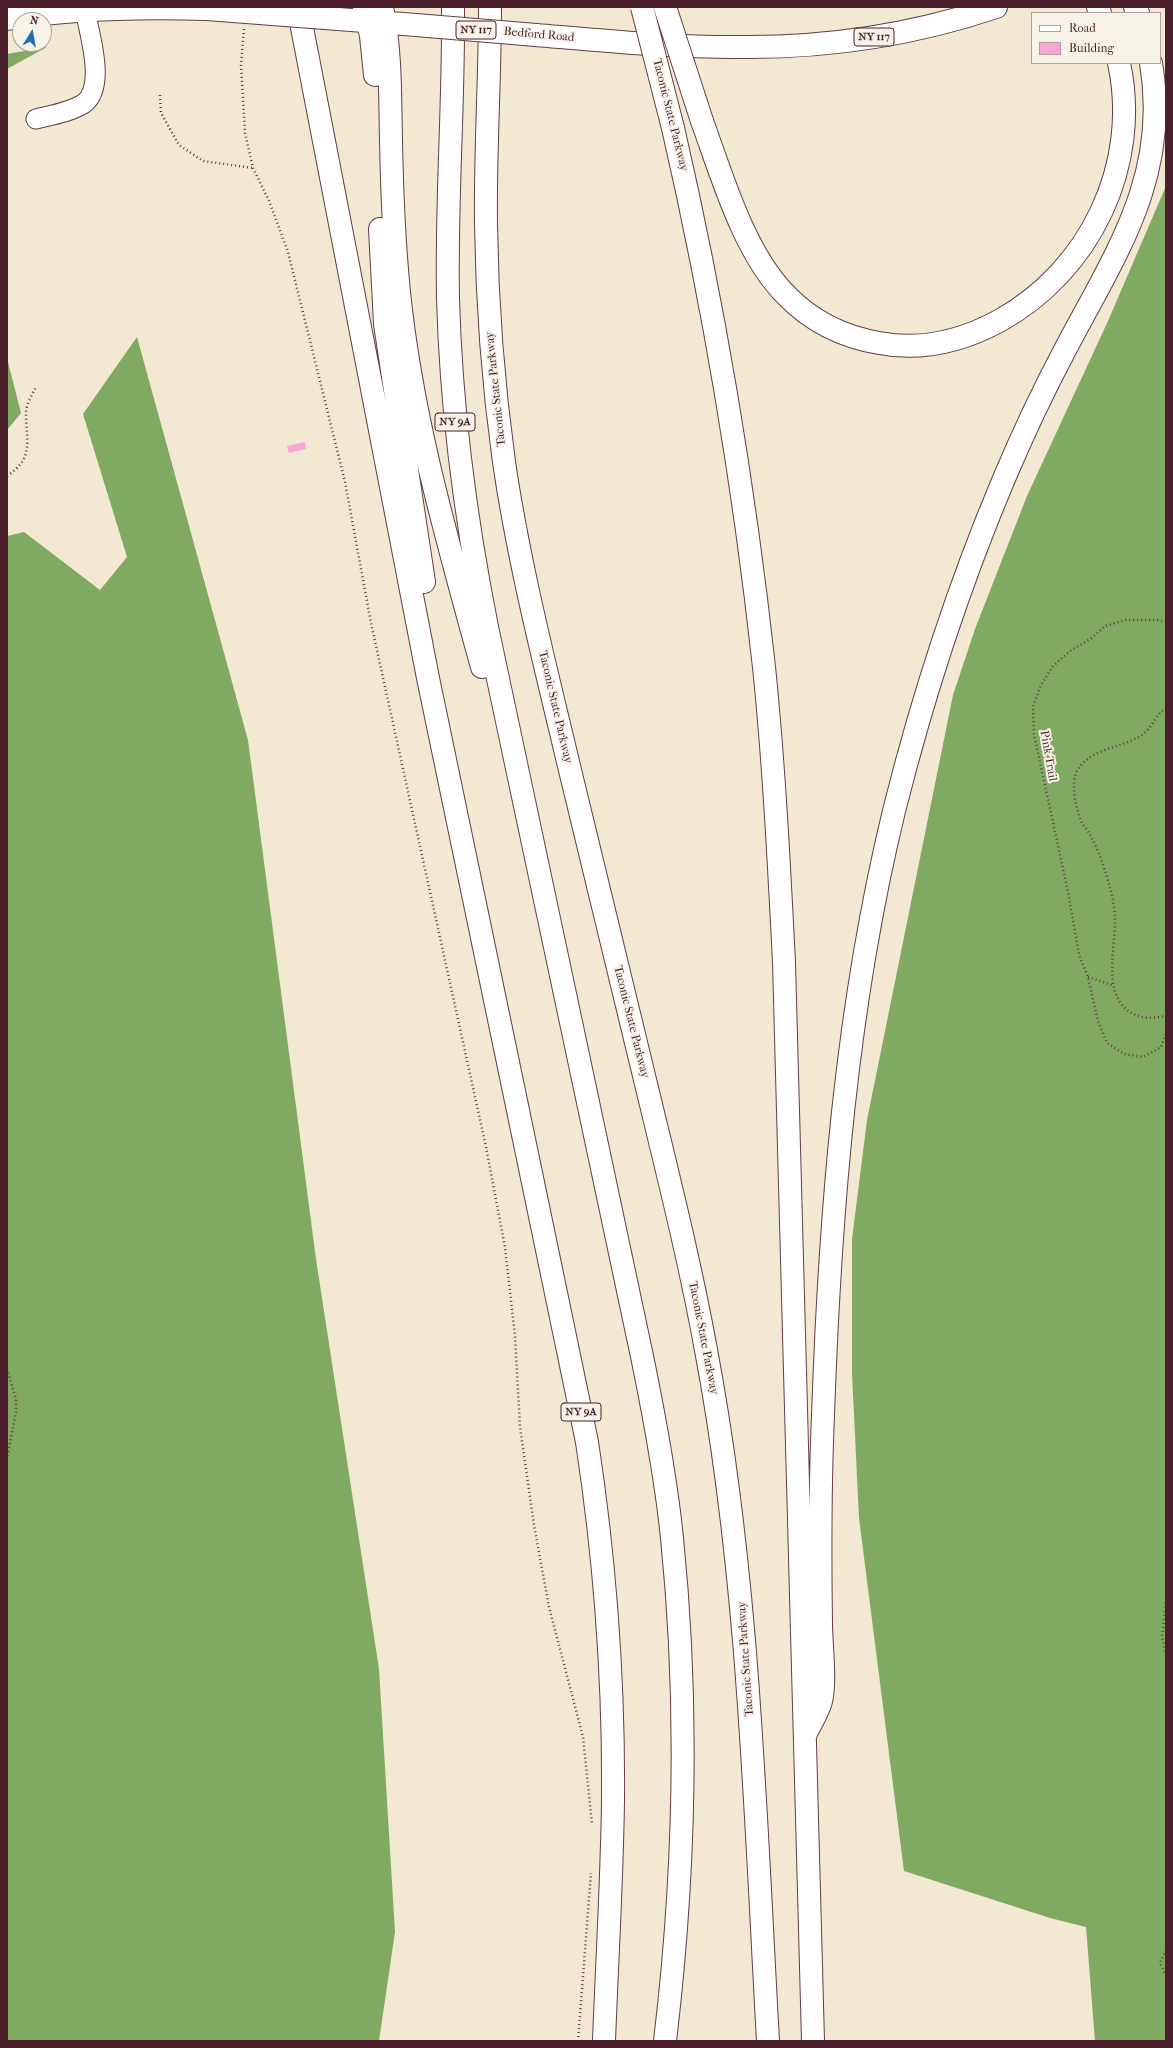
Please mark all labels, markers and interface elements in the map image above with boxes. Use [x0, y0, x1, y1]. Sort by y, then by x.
north arrow [12, 12, 52, 52]
legend [1031, 12, 1161, 64]
text: N [29, 14, 40, 28]
road number: NY 117 [456, 21, 496, 39]
text: Road [1069, 21, 1096, 35]
street label: Bedford Road [503, 25, 575, 45]
road number: NY 117 [854, 28, 894, 46]
text: Building [1069, 41, 1114, 55]
street label: Taconic State Parkway [649, 57, 691, 173]
street label: Taconic State Parkway [483, 331, 509, 447]
road number: NY 9A [435, 413, 475, 431]
street label: Taconic State Parkway [535, 649, 575, 765]
street label: Pink Trail [1036, 729, 1060, 783]
street label: Taconic State Parkway [610, 964, 652, 1080]
street label: Taconic State Parkway [685, 1280, 721, 1396]
road number: NY 9A [561, 1403, 601, 1421]
street label: Taconic State Parkway [735, 1601, 757, 1717]

